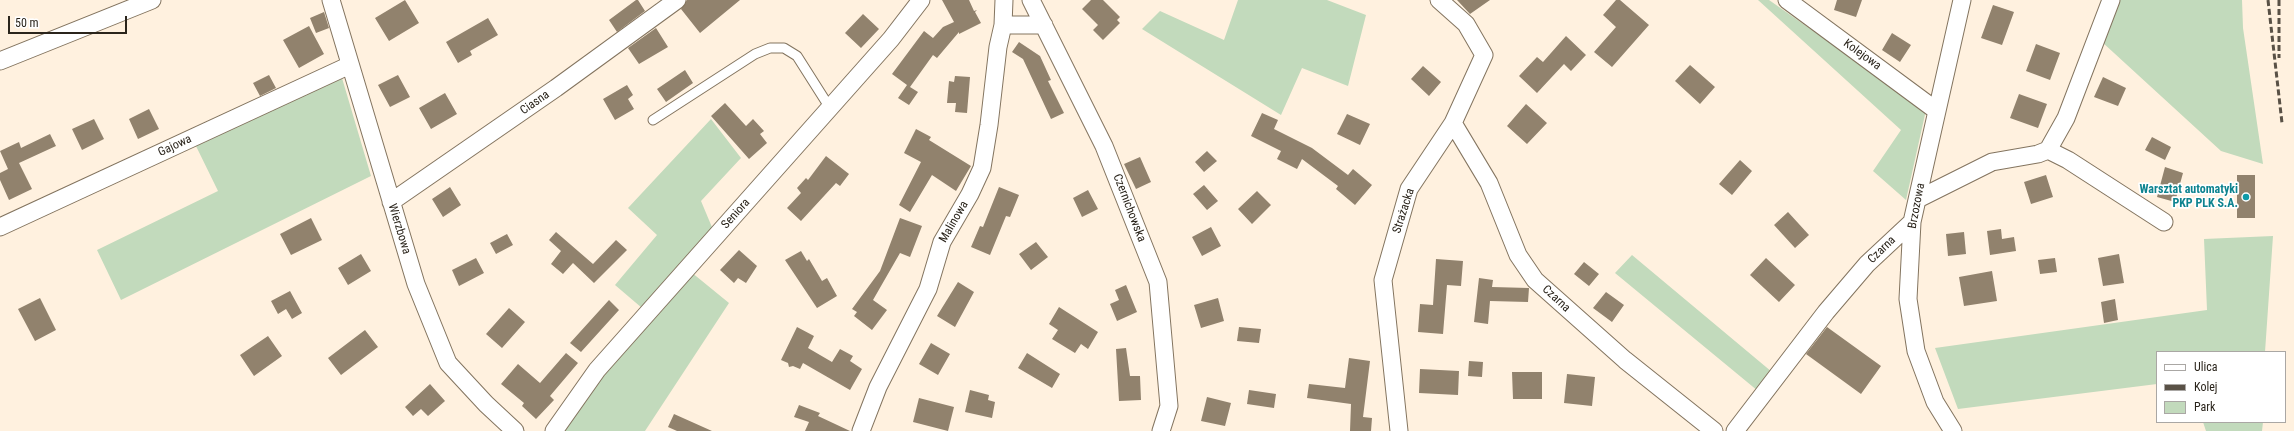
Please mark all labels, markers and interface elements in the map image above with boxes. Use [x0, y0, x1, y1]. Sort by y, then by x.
scale bar [10, 8, 129, 34]
text: 50 m [15, 16, 39, 30]
street label: Kolejowa [1840, 37, 1884, 73]
street label: Ciasna [518, 88, 552, 118]
street label: Gajowa [156, 132, 194, 160]
street label: Czernichowska [1109, 172, 1149, 244]
street label: Brzozowa [1906, 182, 1928, 230]
place label: Warsztat automatyki PKP PLK S.A. [2140, 183, 2238, 211]
street label: Strażacka [1390, 187, 1418, 235]
marker: Warsztat automatyki PKP PLK S.A. [2241, 192, 2251, 202]
street label: Seniora [719, 196, 753, 232]
street label: Malinowa [936, 199, 972, 245]
street label: Wierzbowa [385, 202, 413, 256]
street label: Czarna [1865, 233, 1899, 267]
street label: Czarna [1539, 282, 1573, 316]
legend [2156, 351, 2286, 423]
text: Ulica [2194, 360, 2218, 374]
text: Kolej [2194, 380, 2217, 394]
text: Park [2194, 400, 2215, 414]

